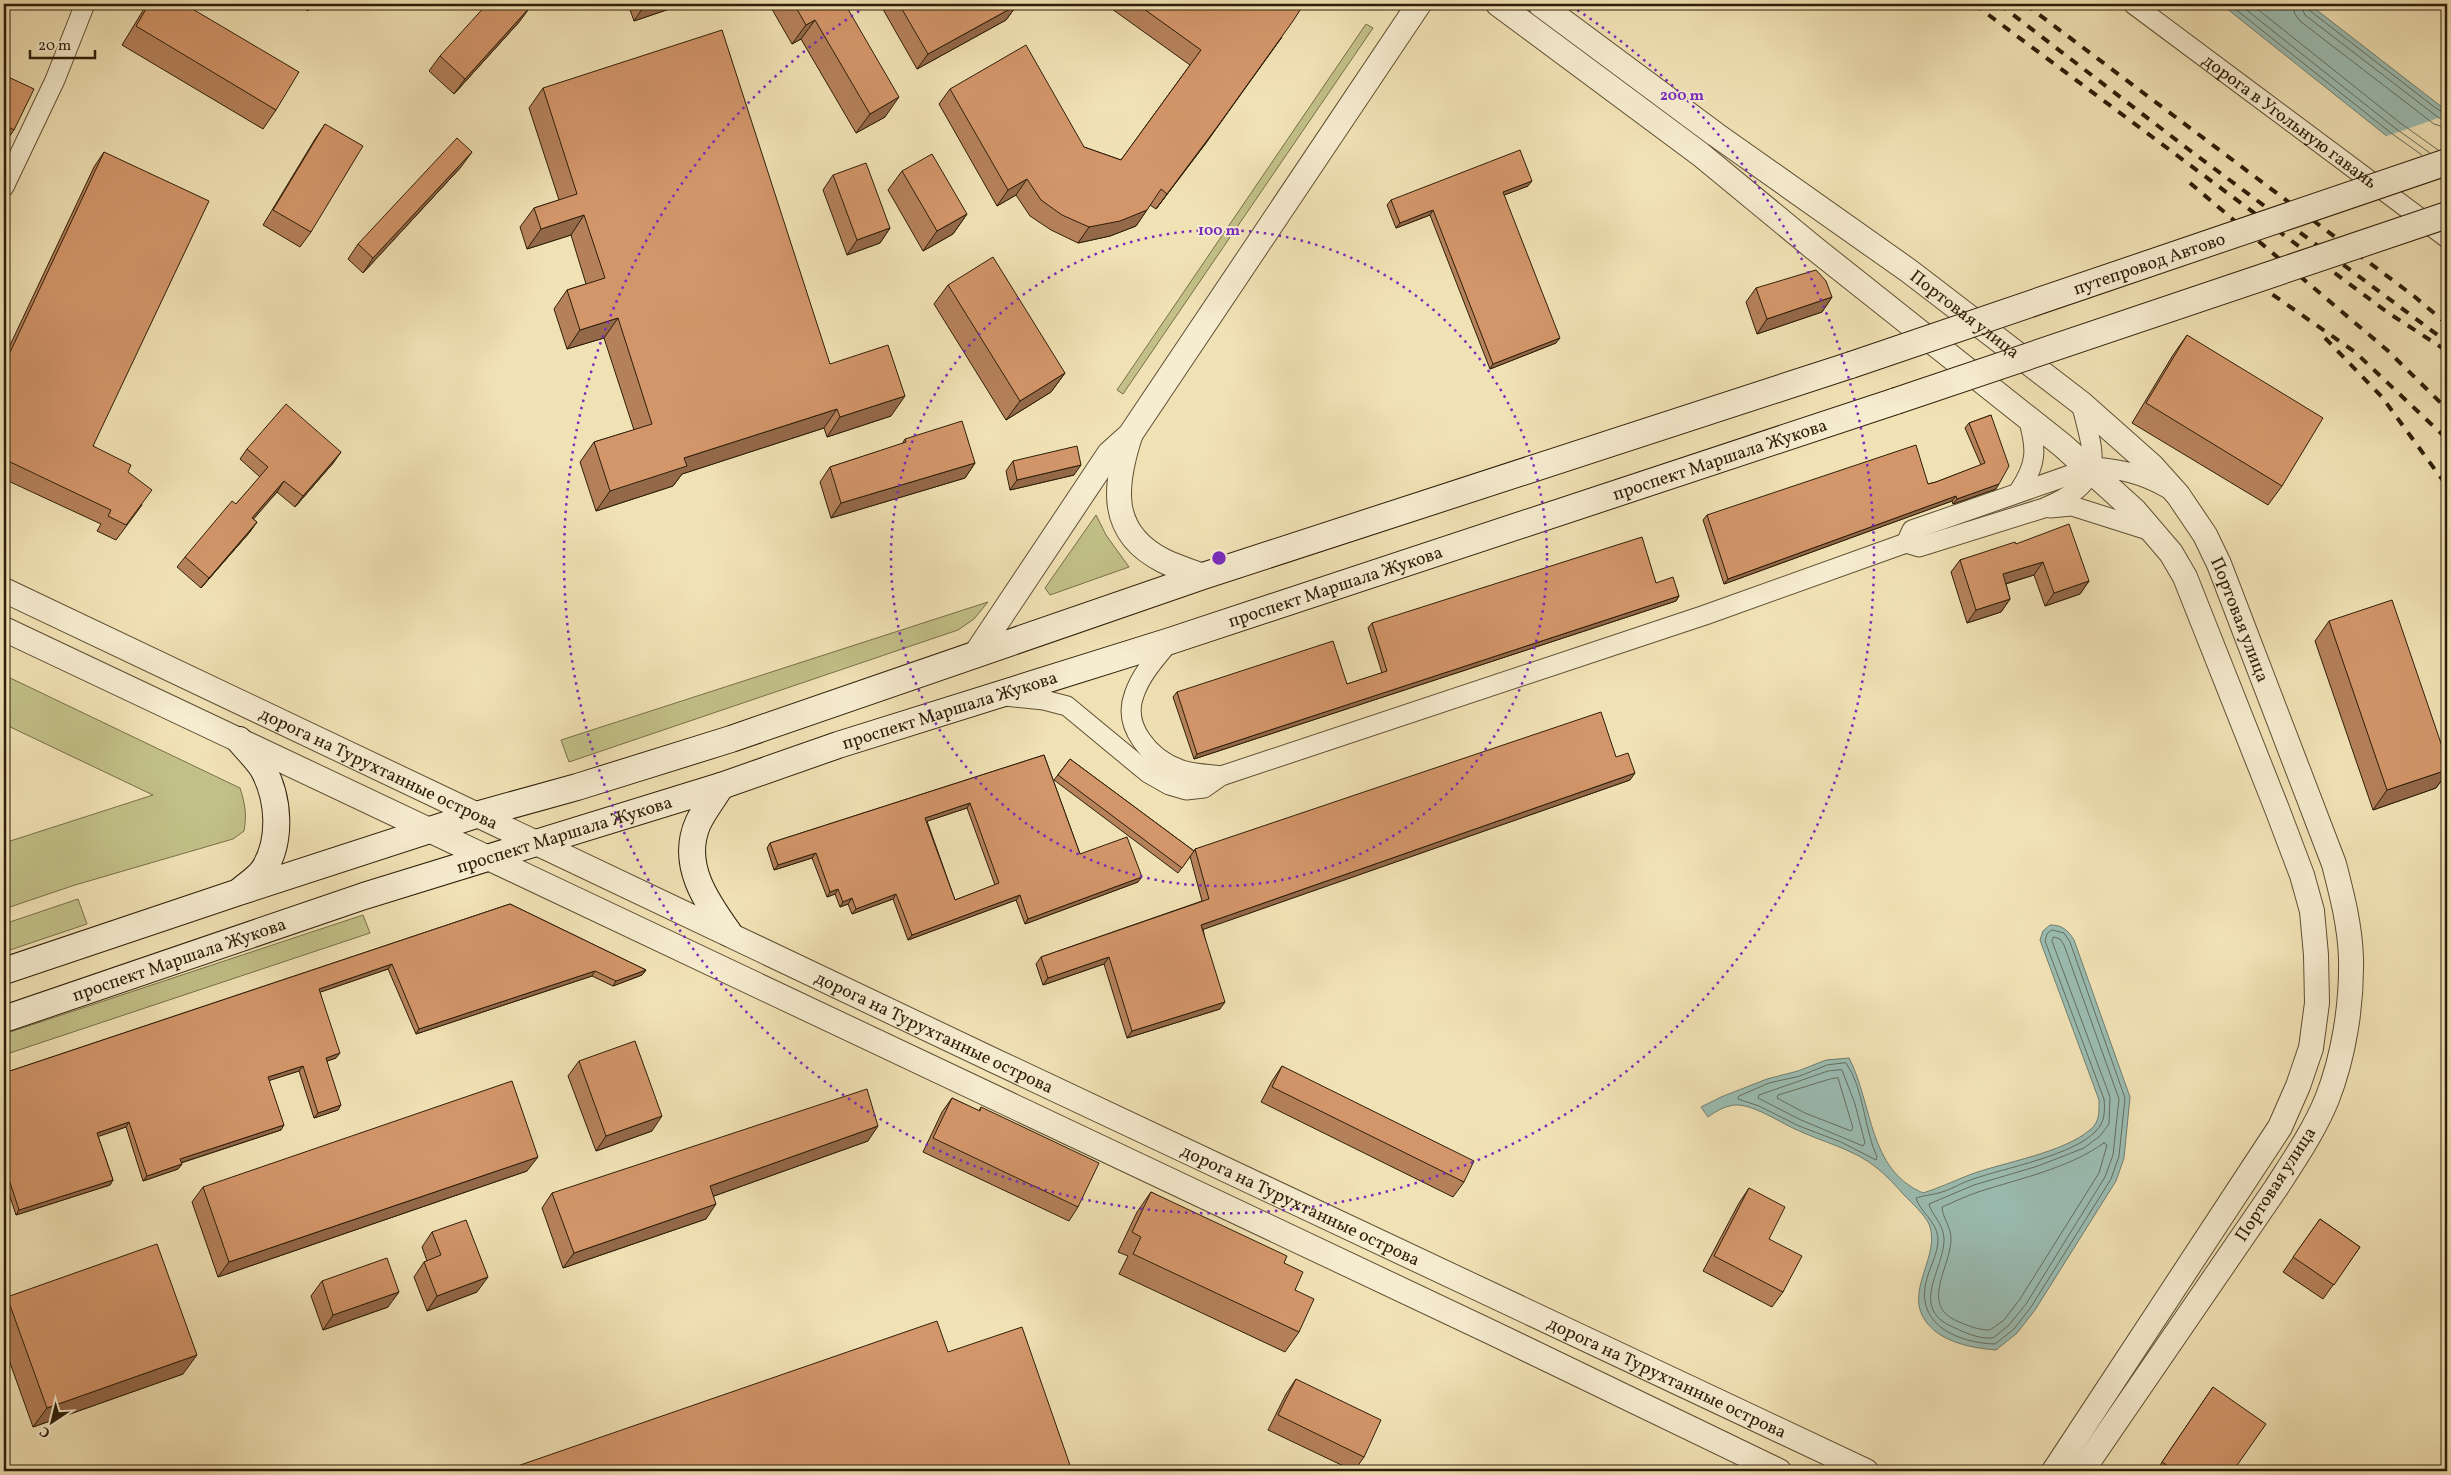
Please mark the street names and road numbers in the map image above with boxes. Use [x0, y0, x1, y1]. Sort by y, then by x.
street label: дорога в Угольную гавань [2197, 49, 2382, 196]
street label: путепровод Автово [2070, 227, 2229, 302]
street label: Портовая улица [1904, 265, 2024, 365]
street label: проспект Маршала Жукова [1610, 414, 1831, 508]
street label: проспект Маршала Жукова [1225, 541, 1446, 635]
street label: Портовая улица [2203, 553, 2274, 686]
street label: проспект Маршала Жукова [839, 666, 1061, 757]
street label: дорога на Турухтанные острова [255, 702, 502, 837]
street label: проспект Маршала Жукова [454, 791, 676, 881]
street label: проспект Маршала Жукова [69, 912, 290, 1009]
street label: дорога на Турухтанные острова [810, 966, 1057, 1101]
street label: Портовая улица [2230, 1122, 2323, 1247]
street label: дорога на Турухтанные острова [1176, 1139, 1424, 1273]
street label: дорога на Турухтанные острова [1543, 1312, 1790, 1446]

